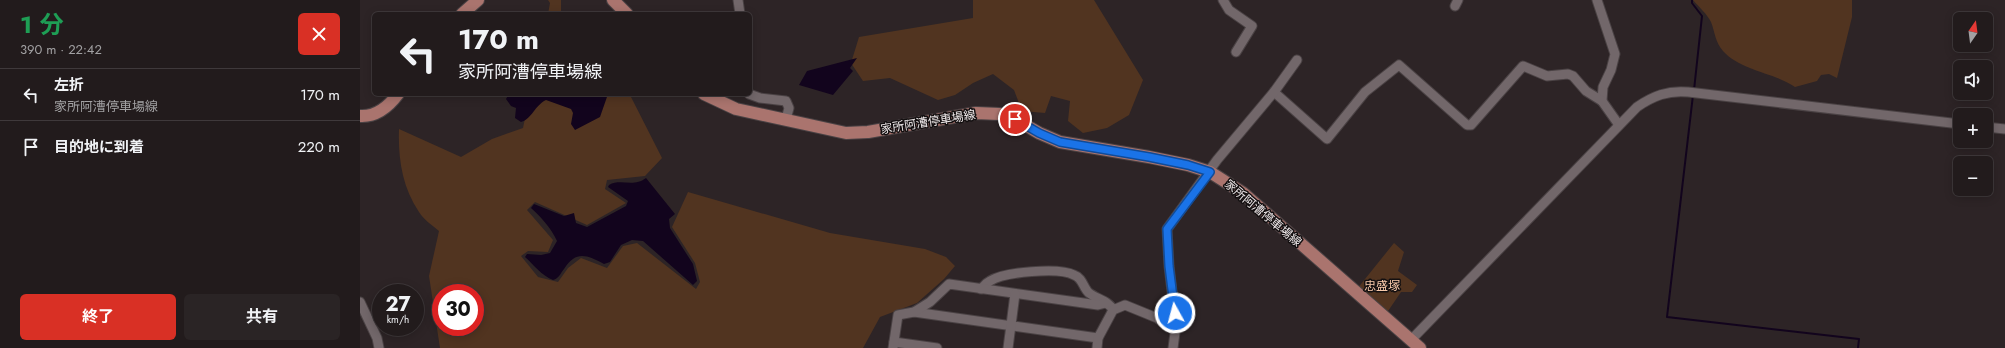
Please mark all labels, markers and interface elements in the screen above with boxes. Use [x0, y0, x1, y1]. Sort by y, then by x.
text: 1 分 [20, 7, 63, 42]
north arrow [1953, 12, 1993, 52]
map controls [1953, 12, 1993, 196]
button: close [298, 13, 340, 55]
text: 170 m [458, 19, 539, 60]
icon: left [392, 28, 444, 80]
text: 390 m · 22:42 [20, 40, 102, 59]
text: 家所阿漕停車場線 [458, 59, 602, 85]
button: sound [1953, 60, 1993, 100]
text: 左折 [54, 74, 84, 96]
icon: left [20, 84, 42, 106]
text: 170 m [300, 84, 340, 106]
text: 家所阿漕停車場線 [54, 97, 158, 116]
pin [998, 102, 1032, 136]
street label: 家所阿漕停車場線 [879, 106, 977, 138]
icon: arrive [1004, 108, 1026, 130]
button: + [1953, 108, 1993, 148]
icon: arrive [20, 136, 42, 158]
text: 目的地に到着 [54, 136, 144, 158]
text: 220 m [298, 136, 340, 158]
button: − [1953, 156, 1993, 196]
street label: 家所阿漕停車場線 [1220, 175, 1306, 251]
park label: 忠盛塚 [1364, 277, 1400, 295]
speed limit sign: 30 [432, 284, 484, 336]
text: 27 [385, 290, 411, 319]
position arrow [1154, 292, 1196, 334]
button: 終了 [20, 294, 176, 340]
button: 共有 [184, 294, 340, 340]
text: km/h [387, 312, 409, 327]

